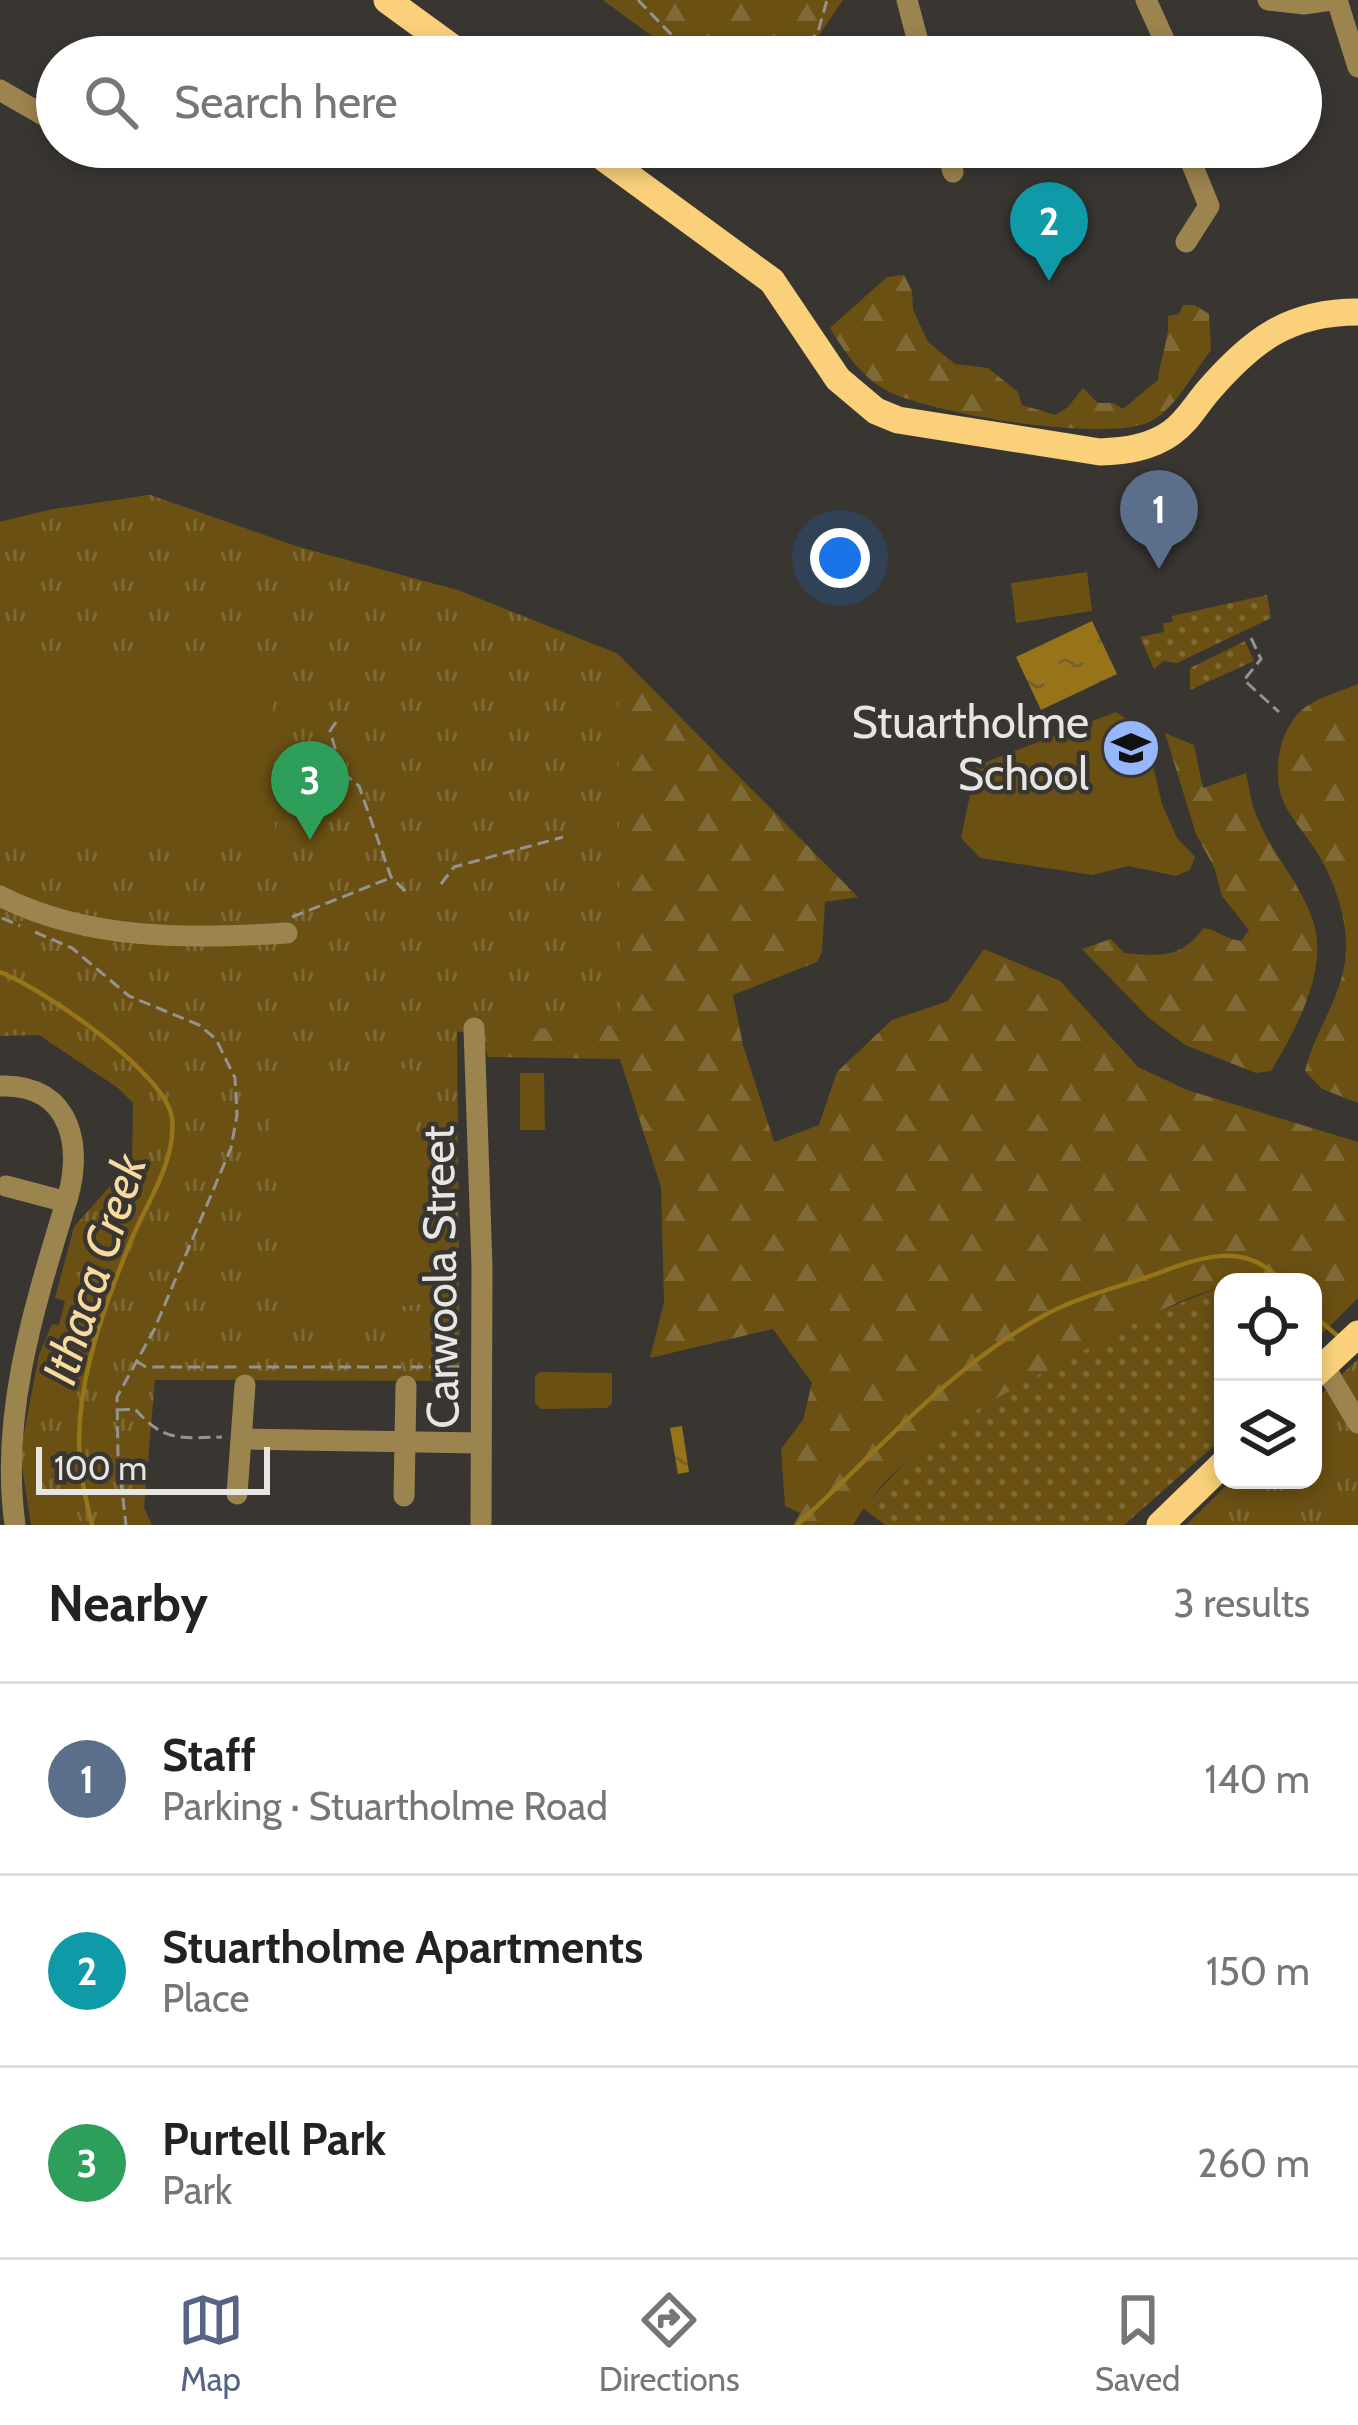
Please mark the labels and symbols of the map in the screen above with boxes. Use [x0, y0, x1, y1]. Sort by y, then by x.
pin: 2 [1010, 182, 1088, 281]
pin: 1 [1120, 470, 1198, 569]
your location [810, 528, 870, 588]
place label: Stuartholme School [851, 695, 1089, 801]
school or university icon: Stuartholme School [1100, 717, 1162, 779]
pin: 3 [271, 741, 349, 840]
street label: Carwoola Street [410, 1125, 470, 1429]
water label: Ithaca Creek [30, 1145, 159, 1391]
scale bar [36, 1441, 270, 1494]

